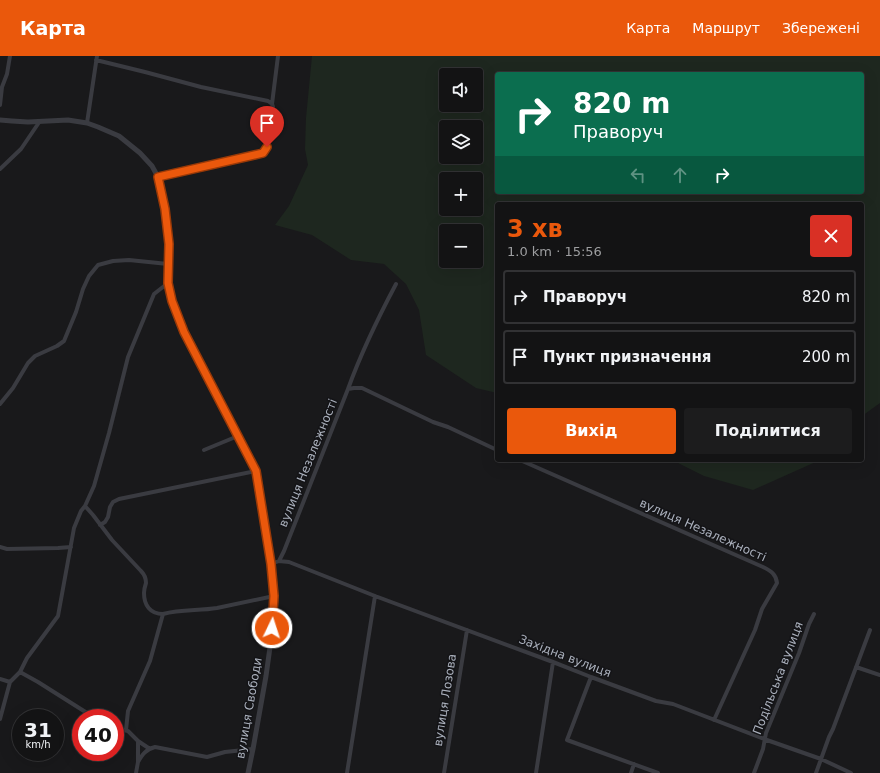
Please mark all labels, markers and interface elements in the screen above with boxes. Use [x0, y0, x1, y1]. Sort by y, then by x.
text: Карта [20, 17, 86, 39]
text: Карта [626, 20, 670, 36]
text: Маршрут [692, 20, 760, 36]
text: Збережені [782, 20, 860, 36]
map controls [439, 68, 483, 268]
button: sound [439, 68, 483, 112]
text: 820 m [573, 87, 670, 120]
icon: right [507, 88, 559, 140]
pin [250, 106, 284, 147]
icon: arrive [256, 112, 278, 134]
button: layers [439, 120, 483, 164]
text: Праворуч [573, 121, 663, 142]
icon: left [627, 164, 649, 186]
icon: ahead [669, 164, 691, 186]
icon: right [711, 164, 733, 186]
button: + [439, 172, 483, 216]
text: 3 хв [507, 215, 563, 243]
button: close [810, 215, 852, 257]
button: − [439, 224, 483, 268]
text: 1.0 km · 15:56 [507, 244, 602, 259]
icon: right [509, 286, 531, 308]
text: Праворуч [543, 288, 627, 306]
text: 820 m [802, 288, 850, 306]
icon: arrive [509, 346, 531, 368]
text: Пункт призначення [543, 348, 711, 366]
text: 200 m [802, 348, 850, 366]
street label: вулиця Незалежності [276, 397, 340, 529]
button: Вихід [507, 408, 676, 454]
button: Поділитися [684, 408, 852, 454]
street label: вулиця Незалежності [638, 496, 768, 564]
position arrow [251, 607, 293, 649]
street label: Подільська вулиця [750, 620, 806, 736]
street label: Західна вулиця [517, 632, 613, 680]
street label: вулиця Лозова [431, 653, 459, 747]
street label: вулиця Свободи [233, 656, 265, 760]
speed limit sign: 40 [72, 709, 124, 761]
text: 31 [24, 718, 52, 742]
text: km/h [25, 739, 51, 750]

